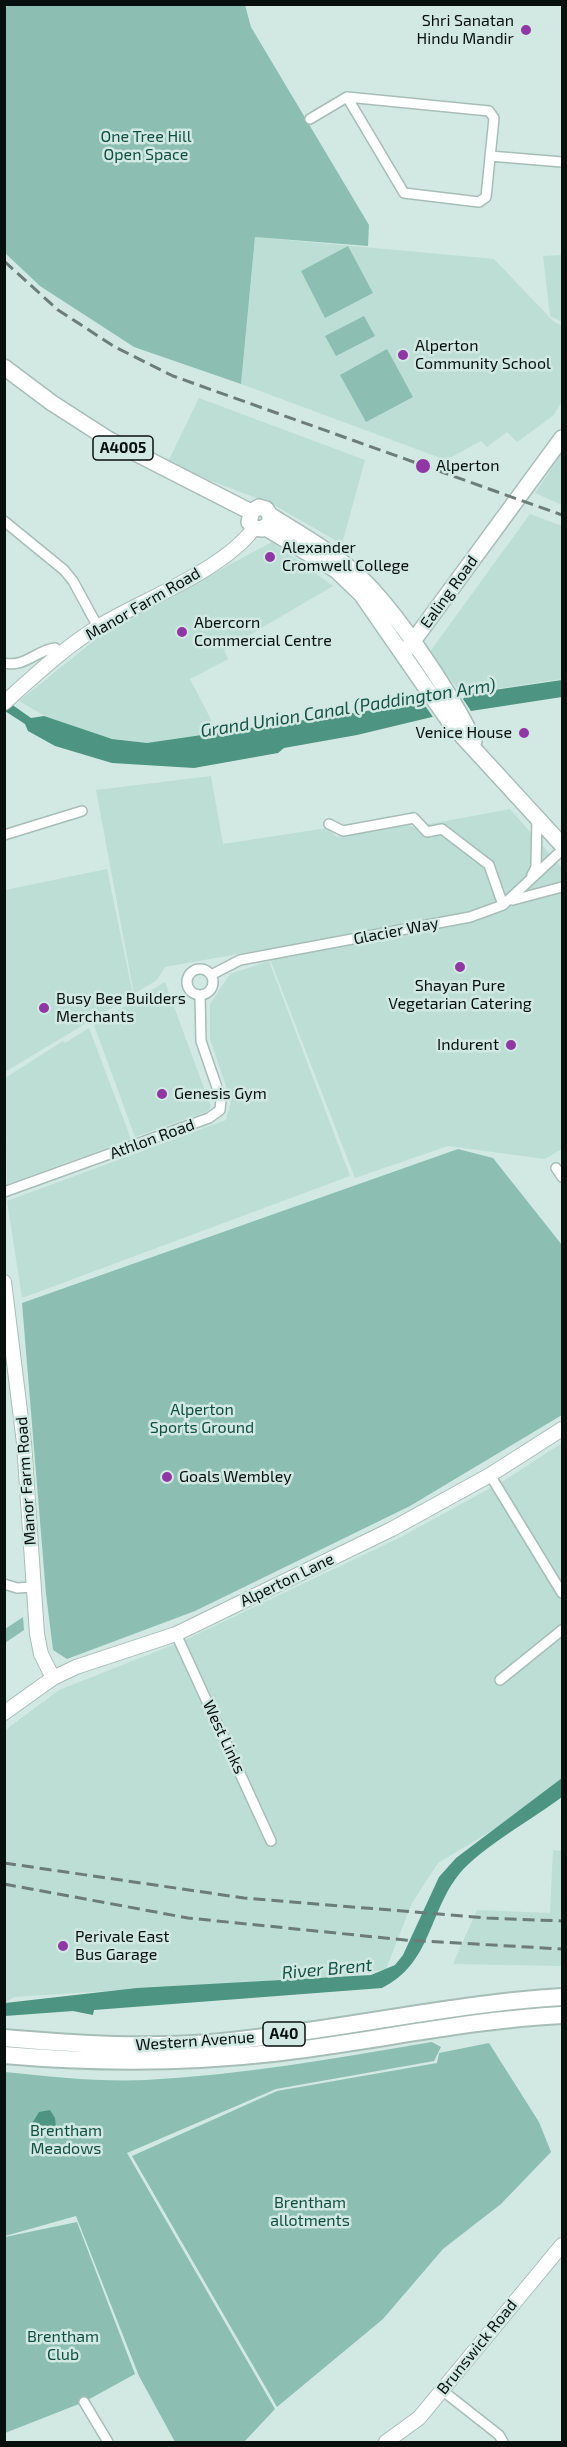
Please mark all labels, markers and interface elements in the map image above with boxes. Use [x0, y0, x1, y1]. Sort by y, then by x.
place label: Shri Sanatan Hindu Mandir [417, 11, 514, 49]
marker: Shri Sanatan Hindu Mandir [519, 23, 533, 37]
park label: One Tree Hill Open Space [100, 127, 192, 165]
place label: Alperton Community School [415, 336, 551, 374]
marker: Alperton Community School [396, 348, 410, 362]
road number: A4005 [93, 436, 153, 460]
place label: Alperton [436, 456, 499, 476]
marker: Alperton [414, 457, 432, 475]
place label: Alexander Cromwell College [282, 538, 409, 576]
marker: Alexander Cromwell College [263, 550, 277, 564]
street label: Ealing Road [416, 552, 482, 632]
street label: Manor Farm Road [82, 563, 204, 645]
place label: Abercorn Commercial Centre [194, 613, 332, 651]
marker: Abercorn Commercial Centre [175, 625, 189, 639]
water label: Grand Union Canal (Paddington Arm) [199, 674, 497, 742]
place label: Venice House [416, 723, 512, 743]
marker: Venice House [517, 726, 531, 740]
street label: Glacier Way [352, 913, 440, 949]
marker: Shayan Pure Vegetarian Catering [453, 960, 467, 974]
place label: Shayan Pure Vegetarian Catering [388, 976, 532, 1014]
place label: Busy Bee Builders Merchants [56, 989, 186, 1027]
marker: Busy Bee Builders Merchants [37, 1001, 51, 1015]
place label: Indurent [437, 1035, 499, 1055]
marker: Indurent [504, 1038, 518, 1052]
place label: Genesis Gym [174, 1084, 267, 1104]
marker: Genesis Gym [155, 1087, 169, 1101]
street label: Athlon Road [107, 1115, 197, 1163]
park label: Alperton Sports Ground [150, 1400, 254, 1438]
street label: Manor Farm Road [12, 1416, 40, 1546]
place label: Goals Wembley [179, 1467, 292, 1487]
marker: Goals Wembley [160, 1470, 174, 1484]
street label: Alperton Lane [237, 1549, 337, 1611]
street label: West Links [199, 1697, 249, 1777]
place label: Perivale East Bus Garage [75, 1927, 169, 1965]
marker: Perivale East Bus Garage [56, 1939, 70, 1953]
water label: River Brent [281, 1954, 373, 1984]
road number: A40 [263, 2022, 305, 2046]
street label: Western Avenue [135, 2027, 255, 2055]
park label: Brentham Meadows [30, 2121, 102, 2159]
park label: Brentham allotments [270, 2193, 350, 2231]
street label: Brunswick Road [433, 2296, 521, 2398]
park label: Brentham Club [27, 2327, 99, 2365]

